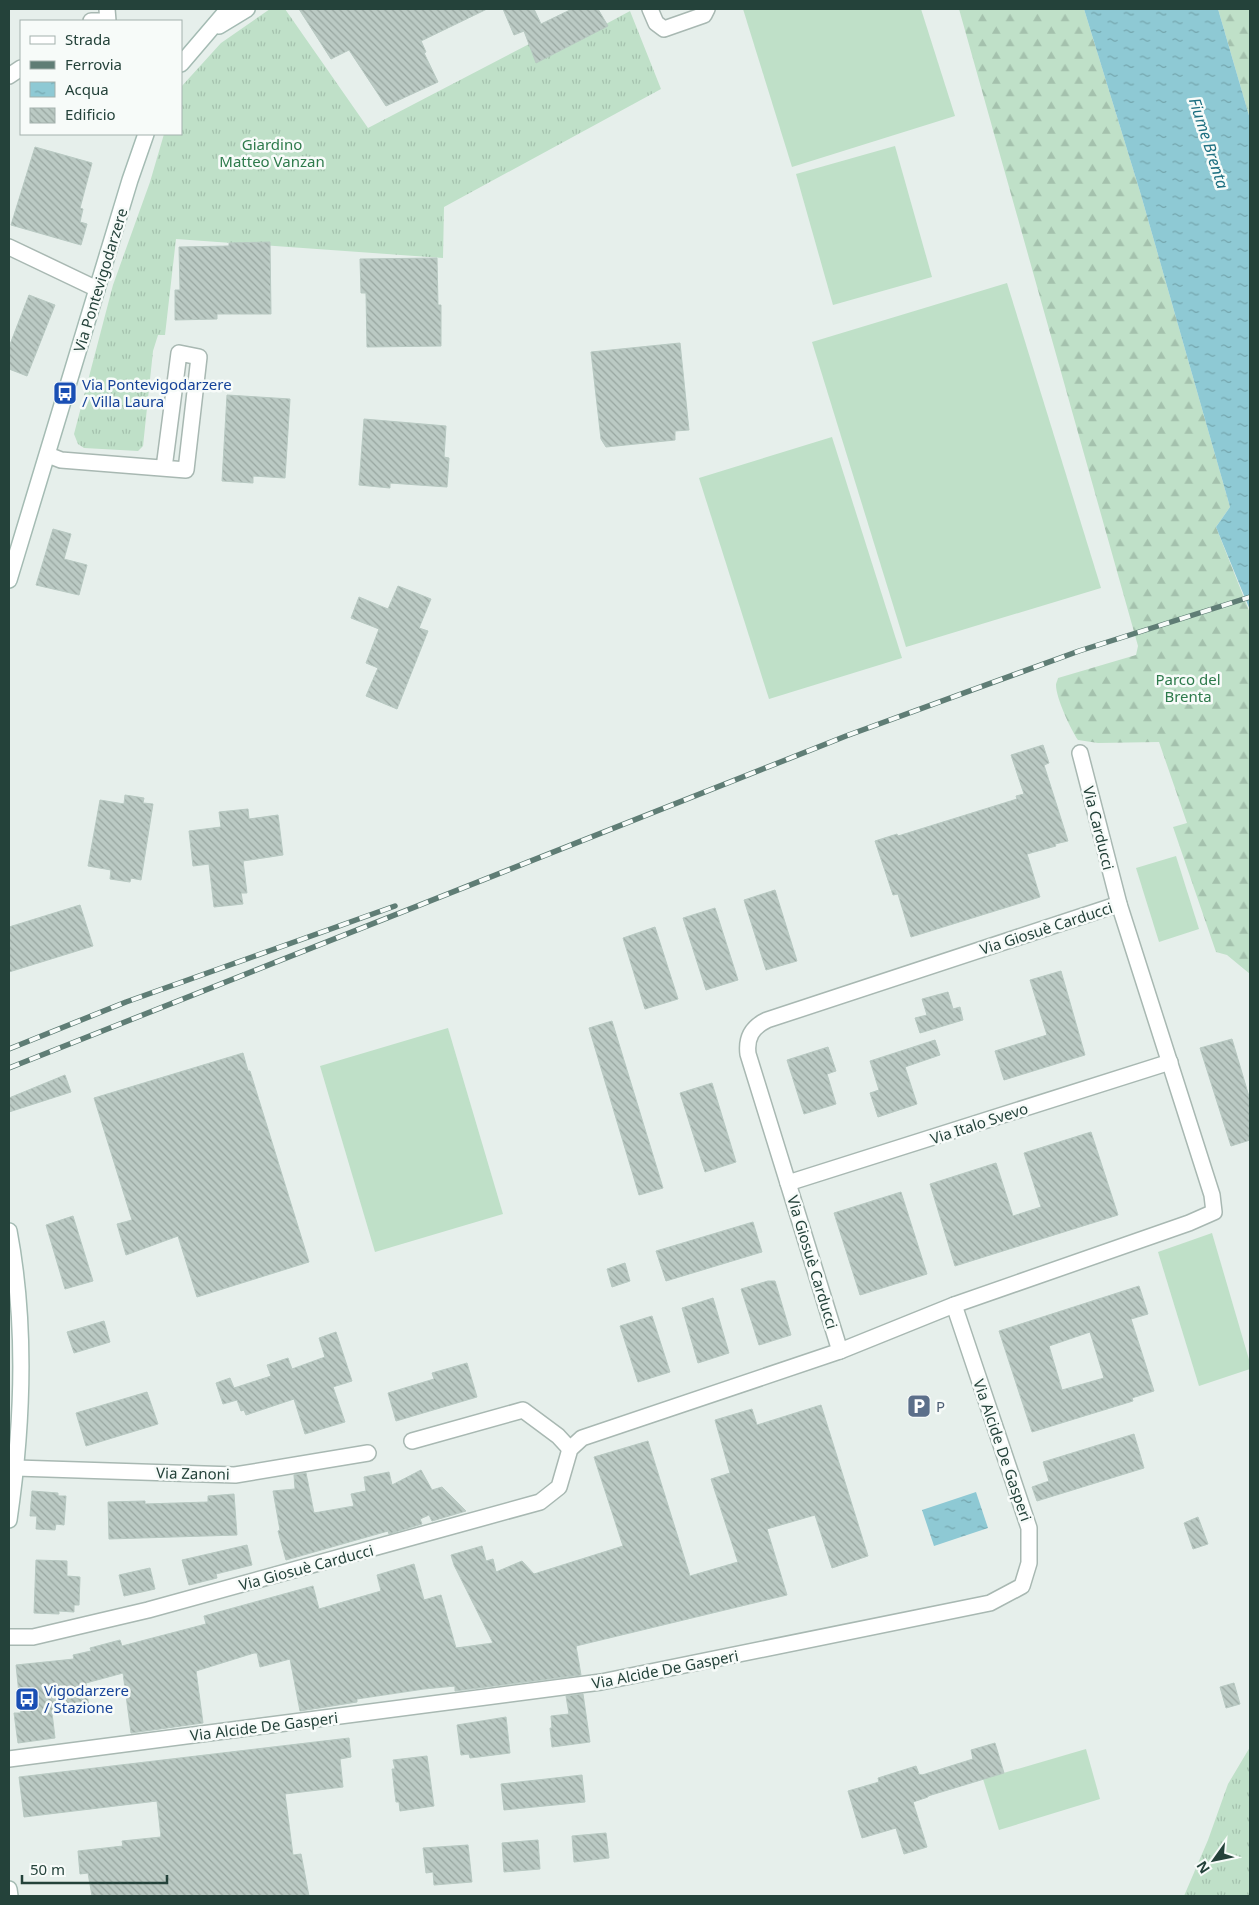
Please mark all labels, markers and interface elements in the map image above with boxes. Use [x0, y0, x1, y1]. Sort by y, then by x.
legend [20, 20, 182, 135]
text: Strada [65, 29, 111, 49]
text: Ferrovia [65, 54, 122, 74]
text: Acqua [65, 79, 109, 99]
water label: Fiume Brenta [1184, 95, 1234, 191]
text: Edificio [65, 104, 116, 124]
park label: Giardino Matteo Vanzan [219, 134, 325, 171]
street label: Via Pontevigodarzere [69, 206, 131, 354]
place label: Via Pontevigodarzere / Villa Laura [82, 374, 232, 411]
bus stop icon: Via Pontevigodarzere / Villa Laura [52, 380, 78, 406]
park label: Parco del Brenta [1155, 669, 1221, 706]
street label: Via Carducci [1079, 784, 1119, 872]
street label: Via Giosuè Carducci [977, 897, 1115, 959]
street label: Via Italo Svevo [928, 1098, 1030, 1148]
street label: Via Giosuè Carducci [783, 1193, 843, 1331]
street label: Via Alcide De Gasperi [969, 1376, 1037, 1524]
parking icon: P [906, 1393, 932, 1419]
place label: P [936, 1396, 945, 1416]
street label: Via Zanoni [156, 1462, 230, 1484]
street label: Via Giosuè Carducci [237, 1539, 375, 1595]
street label: Via Alcide De Gasperi [590, 1645, 740, 1693]
place label: Vigodarzere / Stazione [44, 1680, 129, 1717]
bus stop icon: Vigodarzere / Stazione [14, 1686, 40, 1712]
street label: Via Alcide De Gasperi [189, 1707, 339, 1745]
north arrow [1189, 1835, 1239, 1885]
scale bar [22, 1852, 168, 1884]
text: N [1192, 1857, 1214, 1877]
text: 50 m [30, 1859, 65, 1879]

